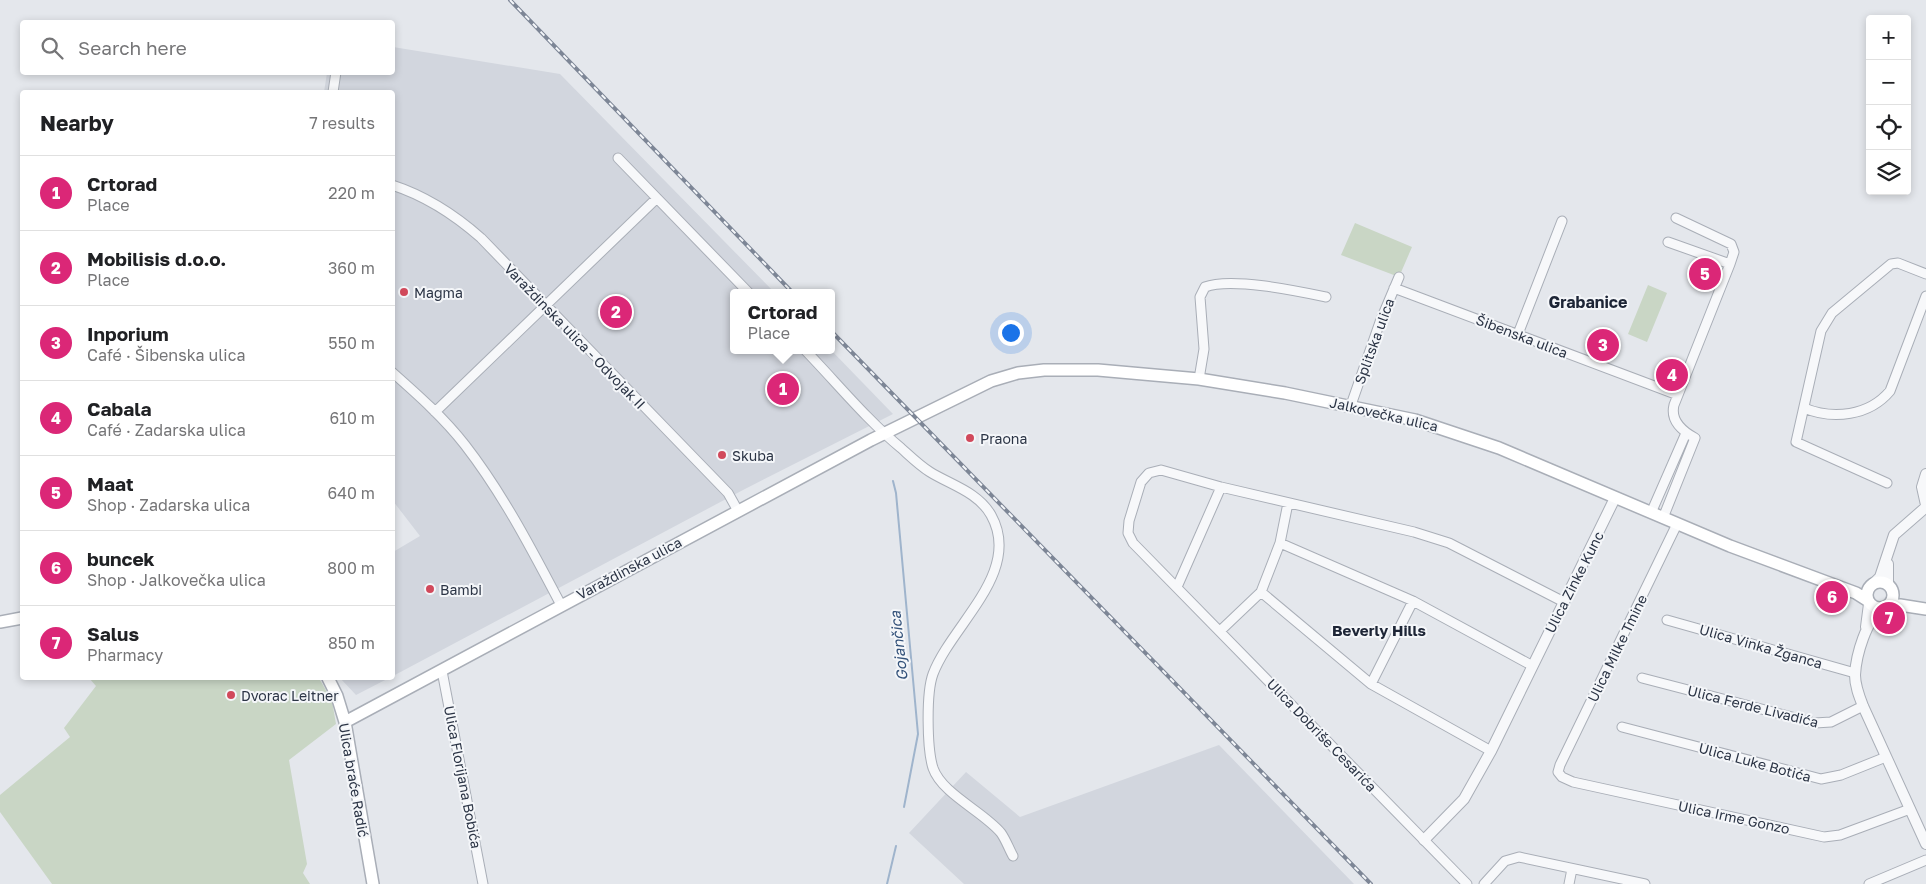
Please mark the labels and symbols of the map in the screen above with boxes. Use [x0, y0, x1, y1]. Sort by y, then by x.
pin: 5 [1689, 255, 1721, 293]
street label: Varaždinska ulica - Odvojak II [501, 260, 649, 412]
place label: Magma [414, 284, 463, 301]
marker: Magma [398, 286, 410, 298]
district label: Grabanice [1549, 292, 1627, 312]
pin: 2 [600, 293, 632, 331]
street label: Splitska ulica [1351, 296, 1397, 386]
street label: Šibenska ulica [1474, 311, 1570, 361]
your location [998, 320, 1024, 346]
pin: 3 [1587, 326, 1619, 364]
pin: 4 [1656, 356, 1688, 394]
pin: 1 [767, 370, 799, 408]
street label: Jalkovečka ulica [1328, 393, 1440, 435]
place label: Praona [980, 430, 1027, 447]
marker: Praona [964, 432, 976, 444]
place label: Skuba [732, 447, 774, 464]
marker: Skuba [716, 449, 728, 461]
street label: Ulica Zinke Kunc [1541, 528, 1607, 636]
street label: Varaždinska ulica [574, 533, 684, 603]
pin: 6 [1816, 578, 1848, 616]
place label: Bambi [440, 581, 482, 598]
marker: Bambi [424, 583, 436, 595]
street label: Ulica Milke Tmine [1584, 592, 1650, 704]
pin: 7 [1873, 599, 1905, 637]
water label: Gojančica [885, 610, 912, 682]
street label: Ulica Vinka Žganca [1698, 620, 1824, 672]
district label: Beverly Hills [1332, 621, 1426, 639]
street label: Ulica Dobriše Cesarića [1264, 675, 1380, 795]
street label: Ulica Ferde Livadića [1686, 682, 1820, 730]
place label: Dvorac Leitner [241, 687, 339, 704]
marker: Dvorac Leitner [225, 689, 237, 701]
street label: Ulica Florijana Bobića [441, 704, 485, 850]
street label: Ulica braće Radić [336, 721, 372, 839]
street label: Ulica Luke Botića [1697, 739, 1813, 785]
street label: Ulica Irme Gonzo [1677, 797, 1791, 837]

